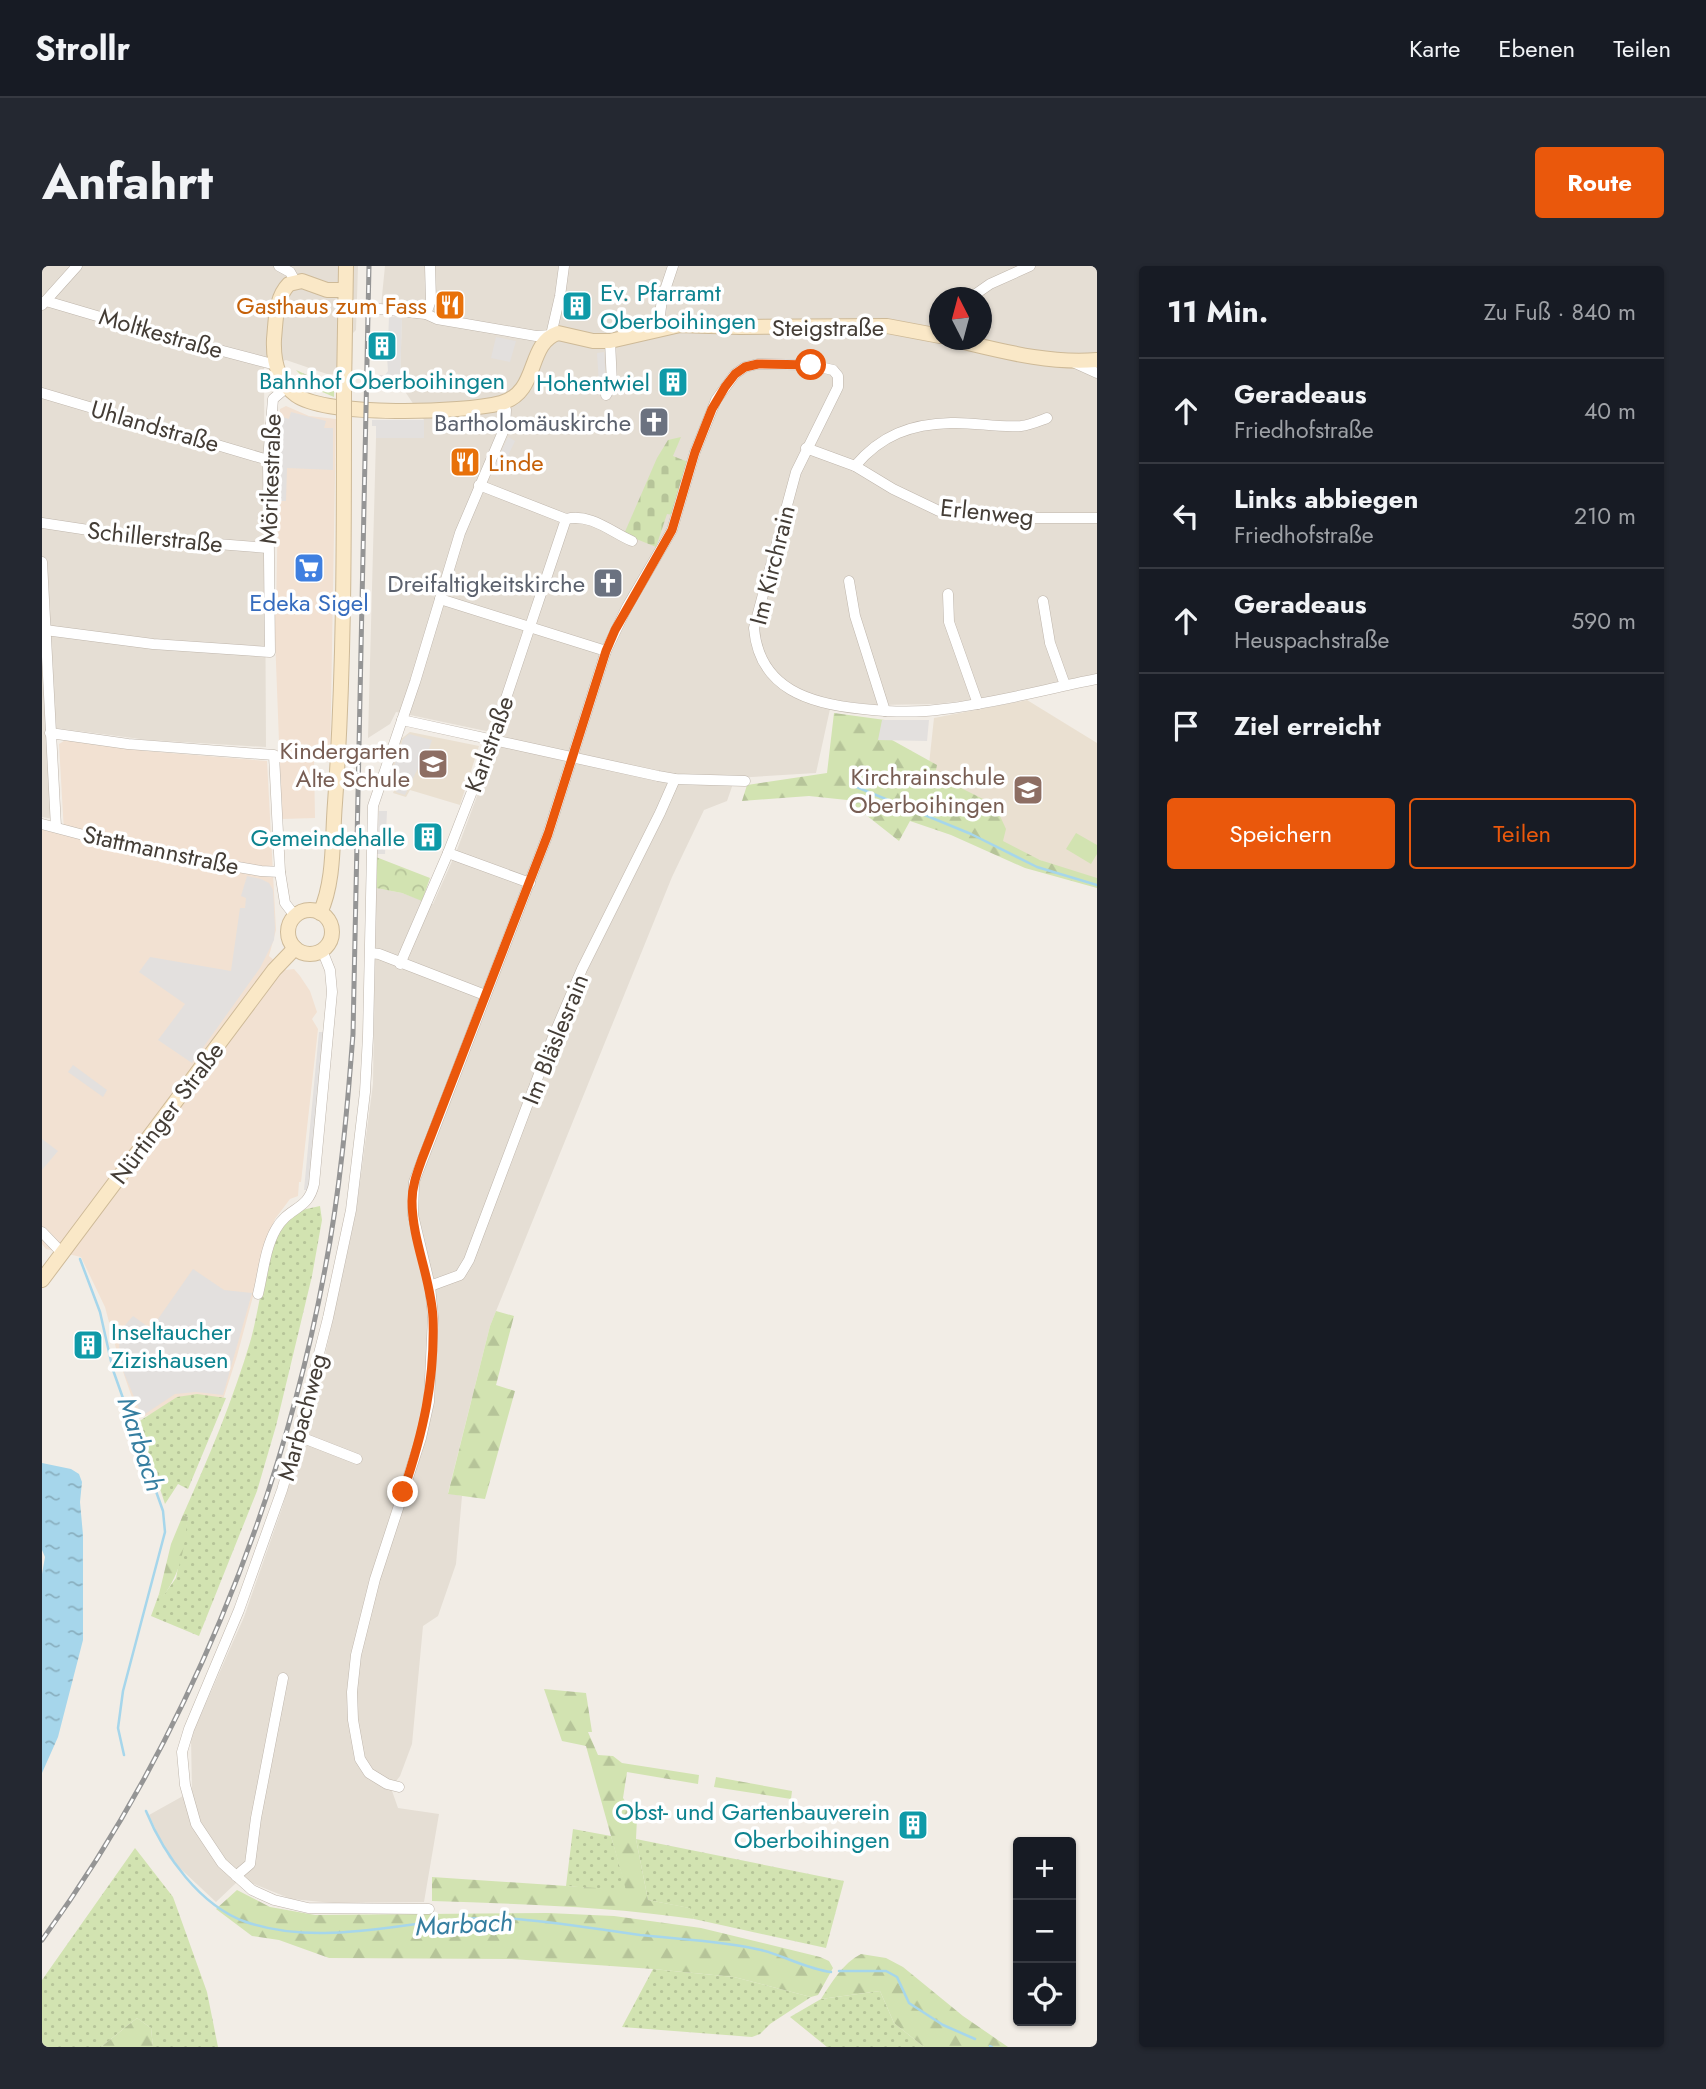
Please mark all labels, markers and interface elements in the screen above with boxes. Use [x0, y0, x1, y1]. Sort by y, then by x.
text: Strollr [35, 25, 130, 72]
text: Karte [1409, 31, 1460, 66]
text: Ebenen [1498, 31, 1575, 66]
text: Teilen [1613, 31, 1671, 66]
text: Anfahrt [42, 147, 213, 217]
button: Route [1535, 147, 1664, 218]
place label: Ev. Pfarramt Oberboihingen [600, 275, 756, 338]
north arrow [929, 287, 992, 350]
place label: Gasthaus zum Fass [236, 288, 427, 323]
restaurant icon: Gasthaus zum Fass [433, 288, 467, 322]
building icon: Ev. Pfarramt Oberboihingen [560, 289, 594, 323]
text: 11 Min. [1167, 290, 1268, 333]
text: Zu Fuß · 840 m [1484, 295, 1636, 329]
street label: Moltkestraße [95, 299, 227, 367]
street label: Steigstraße [772, 310, 884, 345]
building icon: Bahnhof Oberboihingen [365, 329, 399, 363]
route start [795, 349, 826, 380]
place label: Bahnhof Oberboihingen [259, 363, 505, 398]
place label: Hohentwiel [536, 365, 650, 400]
building icon: Hohentwiel [656, 365, 690, 399]
text: Geradeaus [1234, 375, 1367, 413]
street label: Uhlandstraße [87, 391, 223, 461]
icon: ahead [1167, 392, 1205, 430]
text: 40 m [1584, 394, 1636, 428]
place label: Bartholomäuskirche [434, 405, 631, 440]
church icon: Bartholomäuskirche [637, 405, 671, 439]
street label: Mörikestraße [250, 413, 290, 545]
text: Friedhofstraße [1234, 413, 1374, 447]
restaurant icon: Linde [448, 445, 482, 479]
place label: Linde [488, 445, 544, 480]
text: Links abbiegen [1234, 480, 1418, 518]
street label: Erlenweg [939, 490, 1035, 534]
icon: left [1167, 497, 1205, 535]
text: 210 m [1574, 499, 1636, 533]
street label: Im Kirchrain [740, 501, 804, 629]
street label: Schillerstraße [85, 512, 225, 562]
text: Friedhofstraße [1234, 518, 1374, 552]
supermarket icon: Edeka Sigel [292, 551, 326, 585]
place label: Dreifaltigkeitskirche [387, 566, 585, 601]
church icon: Dreifaltigkeitskirche [591, 566, 625, 600]
place label: Edeka Sigel [249, 585, 369, 620]
text: Geradeaus [1234, 585, 1367, 623]
icon: ahead [1167, 602, 1205, 640]
text: 590 m [1571, 604, 1636, 638]
text: Heuspachstraße [1234, 623, 1389, 657]
street label: Karlstraße [455, 691, 523, 797]
icon: arrive [1167, 707, 1205, 745]
text: Ziel erreicht [1234, 707, 1381, 745]
place label: Kindergarten Alte Schule [280, 733, 410, 796]
school or university icon: Kindergarten Alte Schule [416, 747, 450, 781]
place label: Kirchrainschule Oberboihingen [849, 759, 1005, 822]
school or university icon: Kirchrainschule Oberboihingen [1011, 773, 1045, 807]
button: Speichern [1167, 798, 1395, 869]
button: Teilen [1409, 798, 1636, 869]
street label: Stattmannstraße [80, 816, 242, 884]
place label: Gemeindehalle [251, 820, 405, 855]
building icon: Gemeindehalle [411, 820, 445, 854]
street label: Im Bläslesrain [513, 968, 597, 1110]
street label: Nürtinger Straße [102, 1035, 232, 1191]
place label: Inseltaucher Zizishausen [111, 1314, 232, 1377]
building icon: Inseltaucher Zizishausen [71, 1328, 105, 1362]
street label: Marbachweg [268, 1349, 336, 1485]
water label: Marbach [108, 1392, 174, 1496]
route end [387, 1476, 418, 1507]
place label: Obst- und Gartenbauverein Oberboihingen [615, 1794, 890, 1857]
building icon: Obst- und Gartenbauverein Oberboihingen [896, 1808, 930, 1842]
map controls [1013, 1837, 1076, 2026]
button: + [1013, 1837, 1076, 1900]
button: − [1013, 1900, 1076, 1963]
water label: Marbach [414, 1902, 514, 1946]
button: locate [1013, 1963, 1076, 2026]

